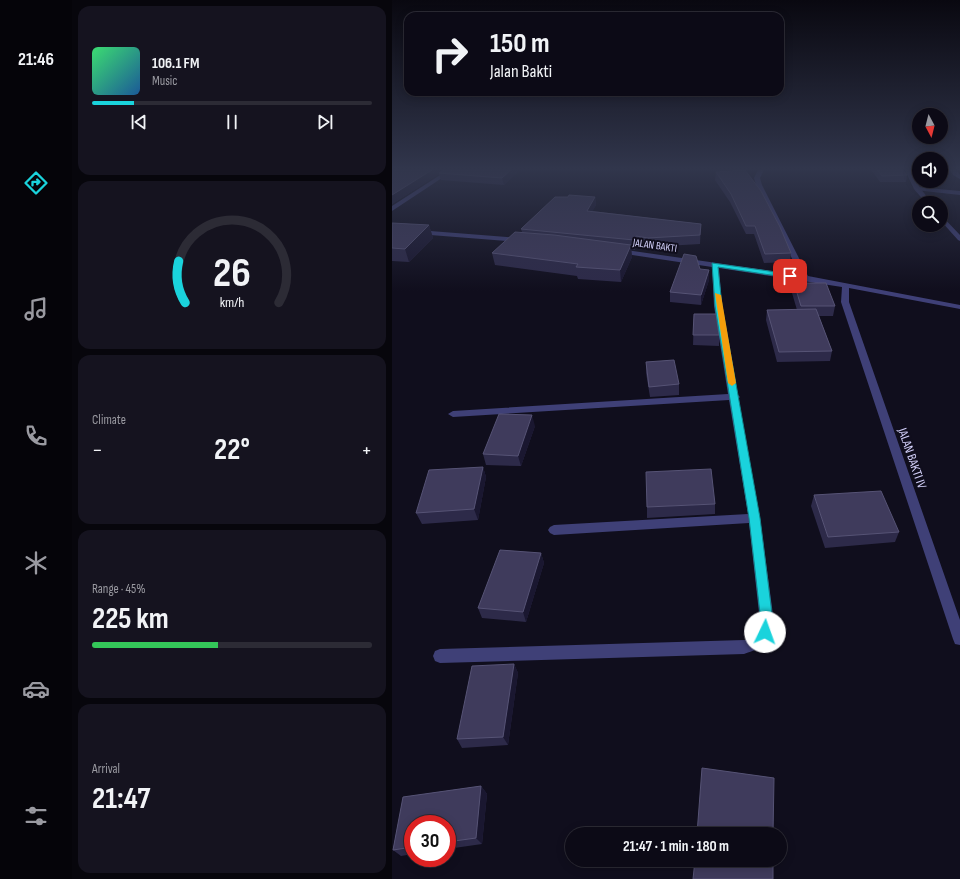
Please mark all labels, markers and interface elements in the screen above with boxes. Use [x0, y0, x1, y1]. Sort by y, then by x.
text: 150 m [490, 27, 550, 60]
icon: right [424, 28, 476, 80]
text: 21:46 [18, 49, 54, 70]
text: 106.1 FM [152, 54, 199, 73]
text: Jalan Bakti [490, 61, 552, 82]
text: Music [152, 73, 177, 89]
north arrow [912, 108, 948, 144]
map controls [912, 108, 948, 232]
icon: previous [128, 111, 150, 133]
icon: pause [221, 111, 243, 133]
icon: next [314, 111, 336, 133]
button: sound [912, 152, 948, 188]
icon: directions [22, 169, 50, 197]
button: search [912, 196, 948, 232]
street label: JALAN BAKTI [631, 236, 678, 255]
text: 26 [213, 249, 251, 298]
pin [773, 259, 807, 293]
icon: arrive [779, 265, 801, 287]
text: km/h [220, 293, 244, 310]
icon: music [22, 295, 50, 323]
text: Climate [92, 412, 126, 428]
icon: phone [22, 422, 50, 450]
street label: JALAN BAKTI IV [894, 425, 930, 491]
text: 22° [214, 432, 250, 468]
text: − [92, 437, 103, 464]
text: + [361, 437, 372, 464]
icon: climate [22, 549, 50, 577]
text: Range · 45% [92, 581, 146, 597]
text: 225 km [92, 601, 169, 637]
position arrow [744, 611, 786, 653]
icon: car [22, 675, 50, 703]
text: Arrival [92, 761, 120, 777]
text: 21:47 [92, 781, 150, 817]
icon: filters [22, 802, 50, 830]
speed limit sign: 30 [404, 815, 456, 867]
text: 21:47 · 1 min · 180 m [623, 837, 729, 856]

